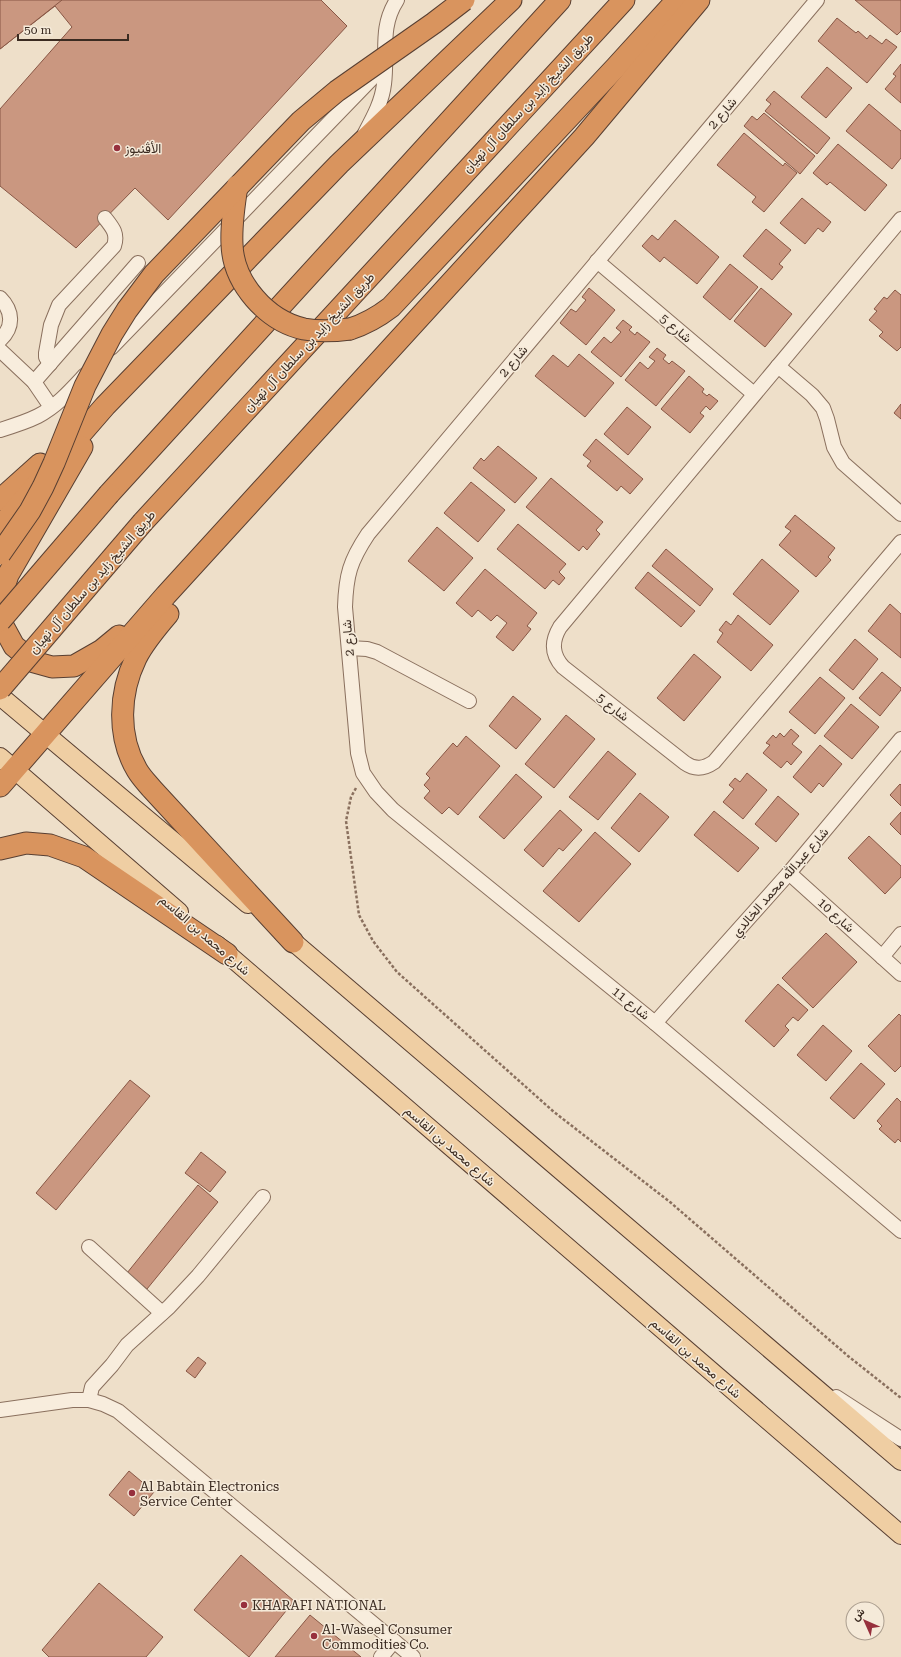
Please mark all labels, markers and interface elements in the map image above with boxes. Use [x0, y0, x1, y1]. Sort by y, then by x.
scale bar [18, 16, 128, 42]
text: 50 m [24, 23, 51, 37]
street label: طريق الشيخ زايد بن سلطان آل نهيان [459, 30, 598, 177]
street label: شارع 2 [704, 94, 741, 133]
place label: الأڤنيوز [124, 141, 161, 157]
marker: الأڤنيوز [112, 143, 122, 153]
street label: طريق الشيخ زايد بن سلطان آل نهيان [240, 269, 379, 416]
street label: شارع 5 [656, 310, 695, 347]
street label: شارع 2 [495, 342, 532, 381]
street label: طريق الشيخ زايد بن سلطان آل نهيان [26, 507, 160, 658]
street label: شارع 2 [339, 619, 359, 657]
street label: شارع 5 [593, 690, 632, 726]
street label: شارع عبدالله محمد الخالدي [729, 824, 834, 942]
street label: شارع محمد بن القاسم [156, 892, 253, 980]
street label: شارع 10 [813, 895, 857, 937]
street label: شارع 11 [608, 983, 653, 1024]
street label: شارع محمد بن القاسم [401, 1103, 498, 1191]
street label: شارع محمد بن القاسم [647, 1315, 744, 1403]
place label: Al Babtain Electronics Service Center [140, 1479, 279, 1509]
marker: Al Babtain Electronics Service Center [127, 1488, 137, 1498]
place label: KHARAFI NATIONAL [252, 1598, 386, 1613]
marker: KHARAFI NATIONAL [239, 1600, 249, 1610]
north arrow [845, 1601, 885, 1641]
text: ش [849, 1605, 868, 1624]
place label: Al-Waseel Consumer Commodities Co. [322, 1622, 453, 1652]
marker: Al-Waseel Consumer Commodities Co. [309, 1631, 319, 1641]

